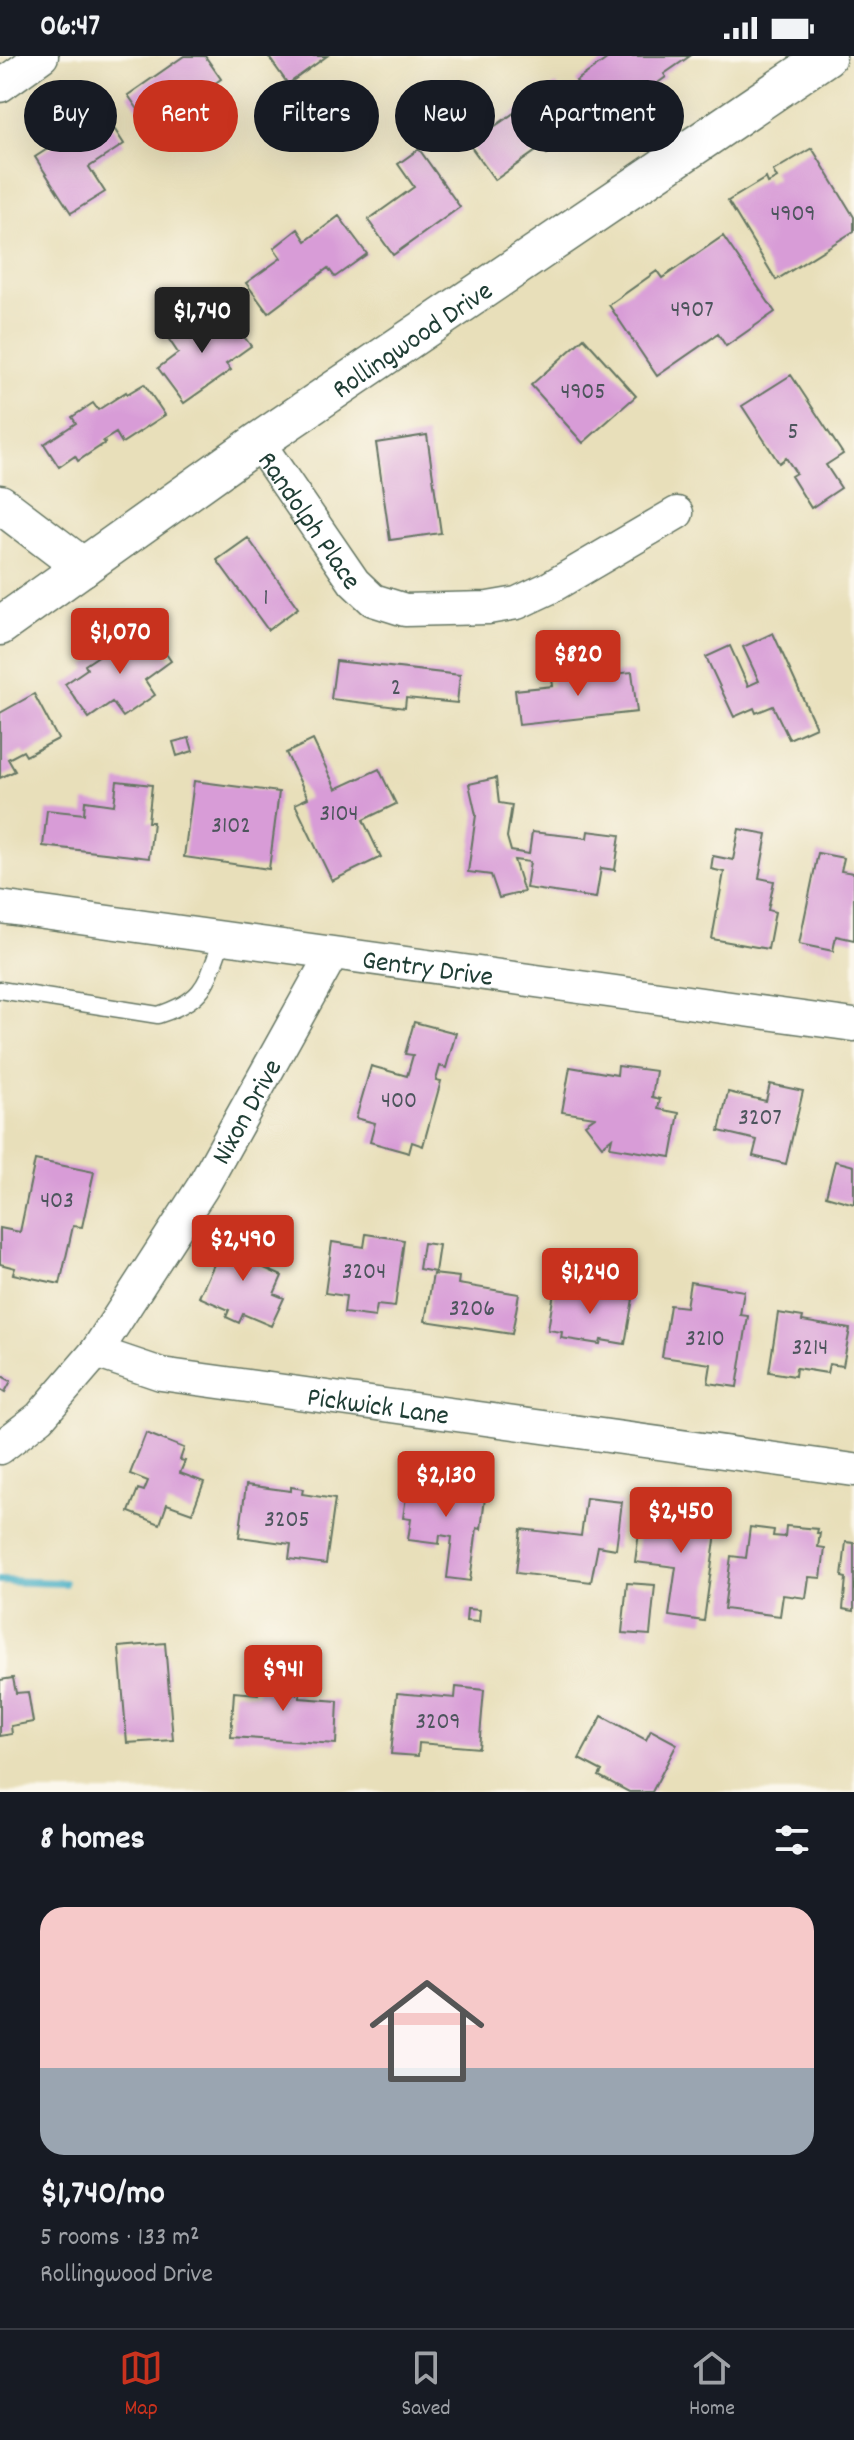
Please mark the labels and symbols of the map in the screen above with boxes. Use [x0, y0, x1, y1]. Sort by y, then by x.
house number: 4909 [770, 198, 816, 232]
street label: Rollingwood Drive [326, 273, 502, 411]
pin: $1,740 [137, 287, 267, 355]
house number: 4907 [670, 294, 714, 328]
house number: 4905 [560, 376, 606, 410]
house number: 5 [787, 416, 799, 450]
street label: Randolph Place [245, 445, 369, 600]
house number: 1 [263, 582, 269, 616]
pin: $1,070 [55, 608, 185, 676]
pin: $820 [531, 630, 625, 698]
house number: 2 [391, 672, 401, 706]
house number: 3104 [320, 798, 358, 832]
house number: 3102 [211, 810, 251, 844]
street label: Gentry Drive [359, 942, 495, 1000]
street label: Nixon Drive [204, 1053, 295, 1173]
house number: 400 [381, 1085, 417, 1119]
house number: 3207 [738, 1102, 782, 1136]
house number: 403 [40, 1185, 74, 1219]
pin: $2,490 [178, 1215, 308, 1283]
pin: $1,240 [525, 1248, 655, 1316]
house number: 3204 [342, 1256, 386, 1290]
house number: 3206 [449, 1293, 495, 1327]
house number: 3210 [685, 1323, 725, 1357]
house number: 3214 [792, 1332, 828, 1366]
street label: Pickwick Lane [304, 1379, 451, 1439]
pin: $2,130 [381, 1451, 511, 1519]
pin: $2,450 [616, 1487, 746, 1555]
house number: 3205 [264, 1504, 310, 1538]
pin: $941 [236, 1645, 330, 1713]
house number: 3209 [415, 1706, 461, 1740]

